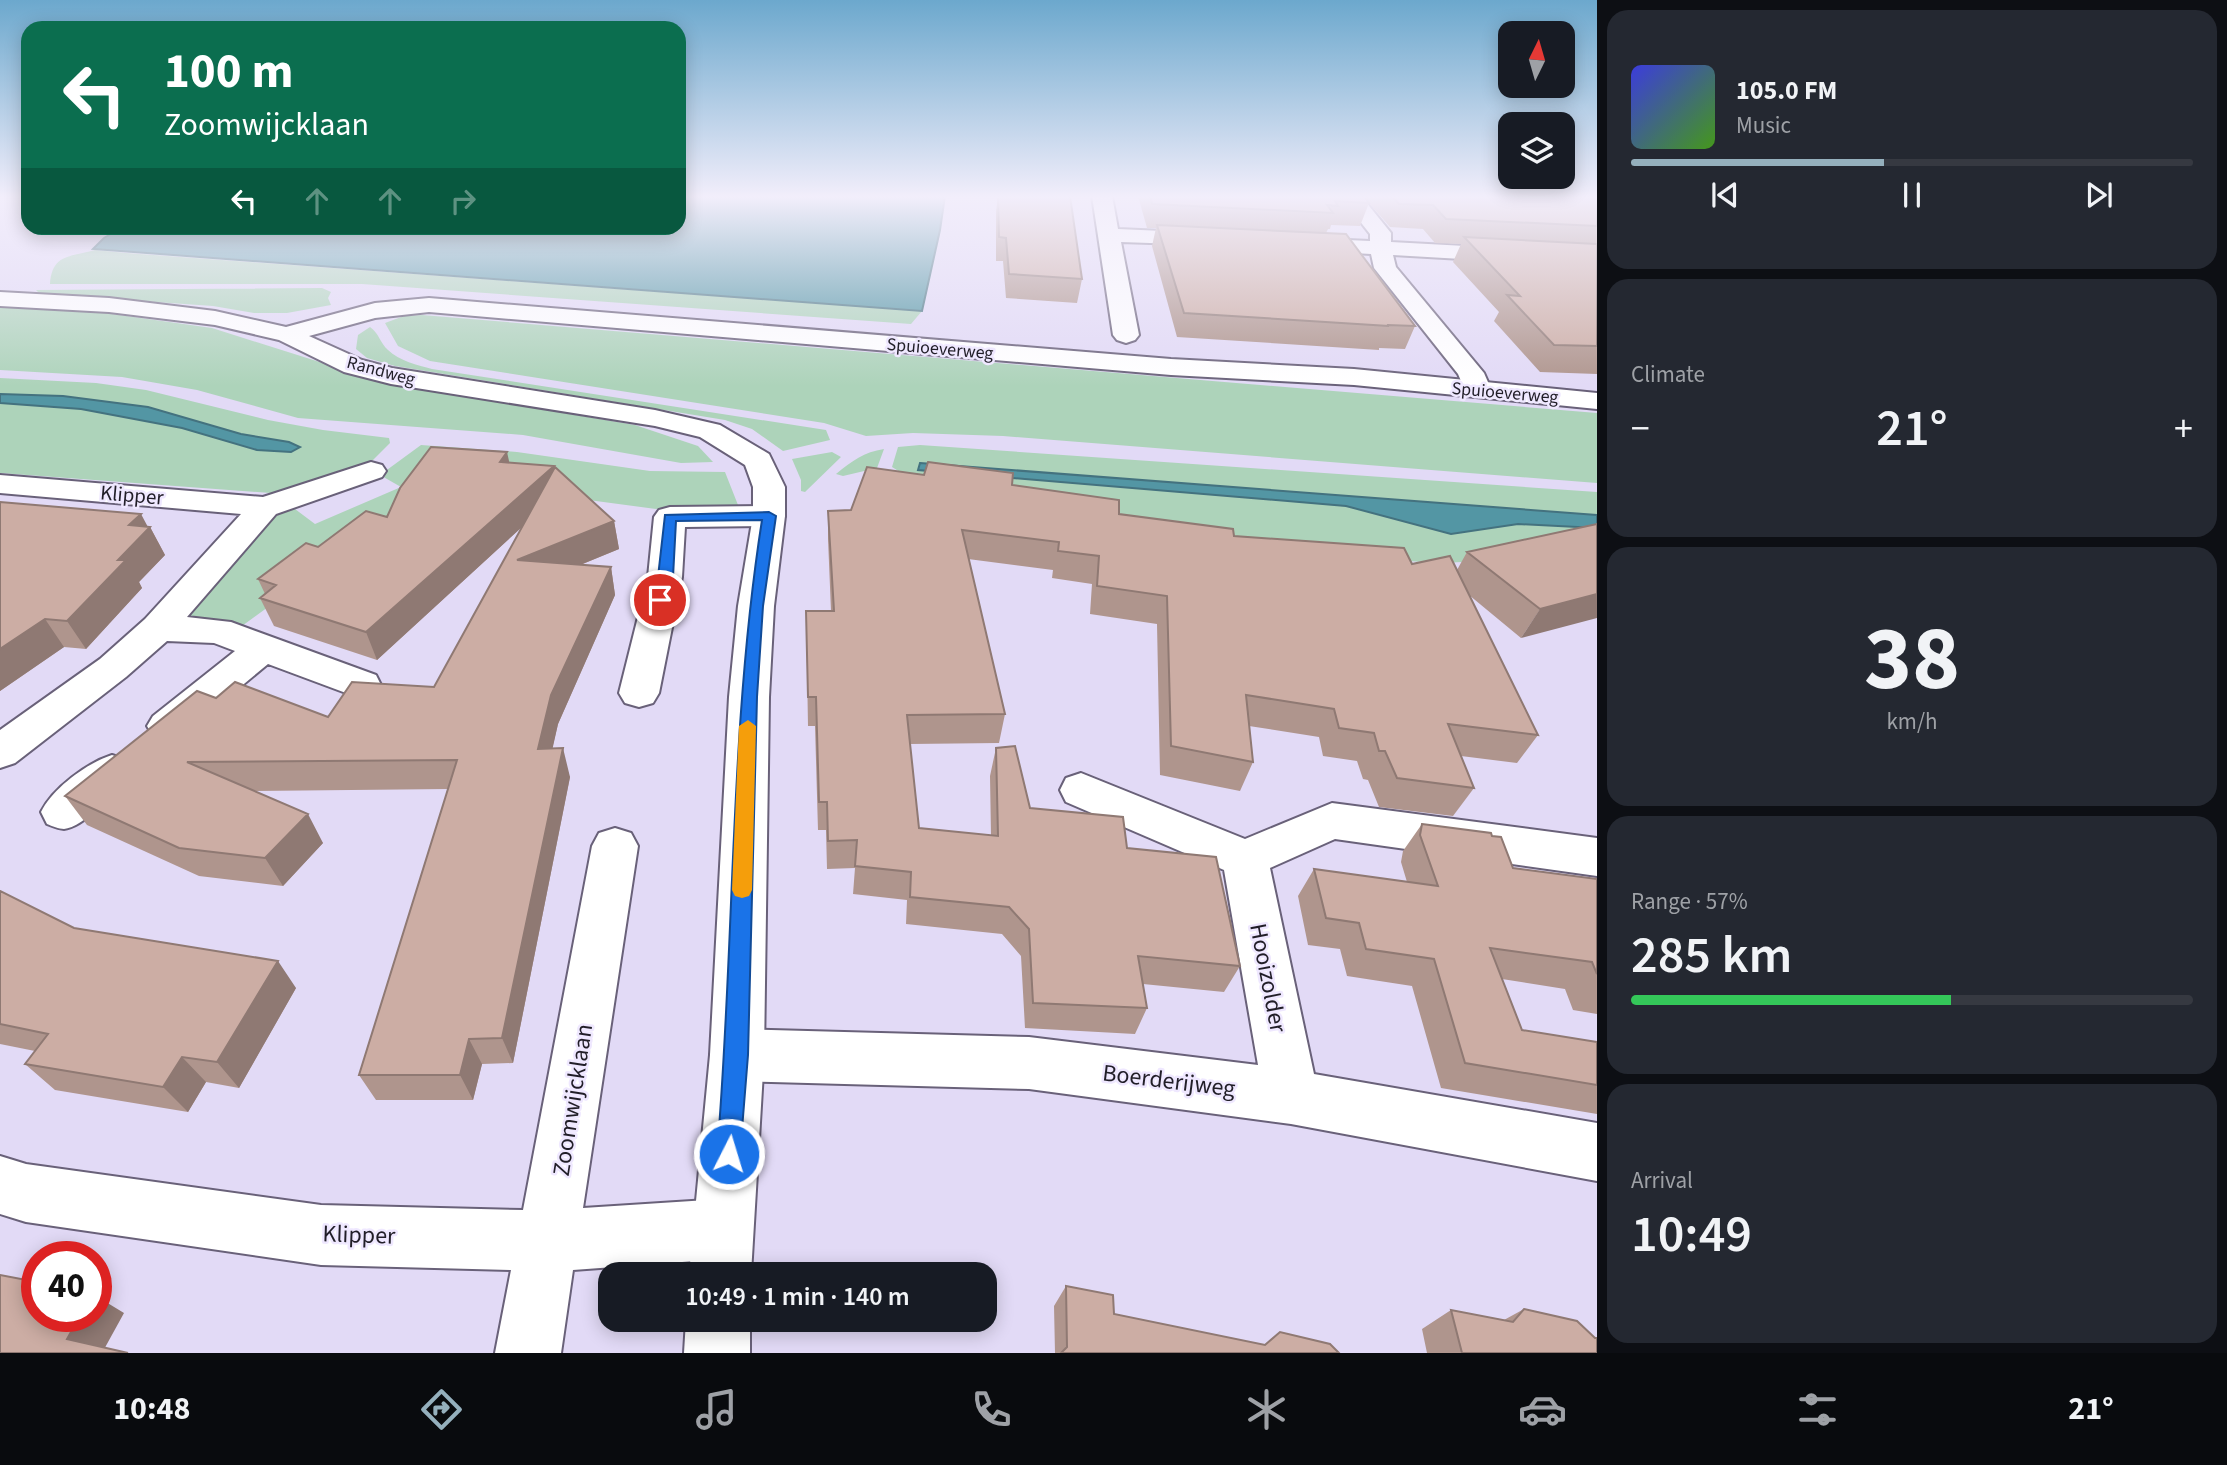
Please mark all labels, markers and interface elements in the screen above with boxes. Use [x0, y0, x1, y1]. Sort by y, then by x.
north arrow [1498, 21, 1575, 98]
map controls [1498, 21, 1575, 189]
text: 100 m [164, 37, 293, 107]
icon: left [49, 49, 140, 140]
text: 105.0 FM [1736, 72, 1837, 109]
text: Zoomwijcklaan [164, 102, 369, 148]
text: Music [1736, 109, 1791, 142]
button: layers [1498, 112, 1575, 189]
icon: previous [1706, 176, 1744, 214]
icon: pause [1893, 176, 1931, 214]
icon: next [2080, 176, 2118, 214]
icon: left [225, 182, 263, 220]
icon: ahead [298, 182, 336, 220]
icon: ahead [371, 182, 409, 220]
icon: right [444, 182, 482, 220]
street label: Spuioeverweg [886, 332, 994, 366]
street label: Randweg [344, 350, 418, 392]
text: Climate [1631, 358, 1705, 391]
street label: Spuioeverweg [1451, 376, 1559, 410]
text: 21° [1876, 392, 1948, 466]
text: − [1631, 402, 1650, 456]
text: + [2174, 402, 2193, 456]
street label: Klipper [99, 477, 166, 513]
pin [630, 570, 690, 630]
icon: arrive [641, 581, 679, 619]
text: 38 [1864, 595, 1960, 724]
text: km/h [1886, 705, 1938, 738]
text: Range · 57% [1631, 885, 1748, 918]
text: 285 km [1631, 919, 1792, 993]
street label: Hooizolder [1240, 921, 1296, 1036]
street label: Zoomwijcklaan [544, 1021, 602, 1179]
street label: Boerderijweg [1101, 1055, 1237, 1107]
position arrow [692, 1117, 766, 1191]
text: Arrival [1631, 1164, 1693, 1197]
text: 10:49 [1631, 1198, 1752, 1272]
street label: Klipper [322, 1216, 397, 1254]
speed limit sign: 40 [21, 1241, 112, 1332]
text: 10:49 · 1 min · 140 m [685, 1278, 910, 1315]
icon: directions [417, 1385, 466, 1434]
icon: music [692, 1385, 741, 1434]
icon: phone [967, 1385, 1016, 1434]
icon: climate [1242, 1385, 1291, 1434]
icon: car [1518, 1385, 1567, 1434]
icon: filters [1793, 1385, 1842, 1434]
text: 10:48 [113, 1386, 190, 1432]
text: 21° [2068, 1386, 2114, 1432]

